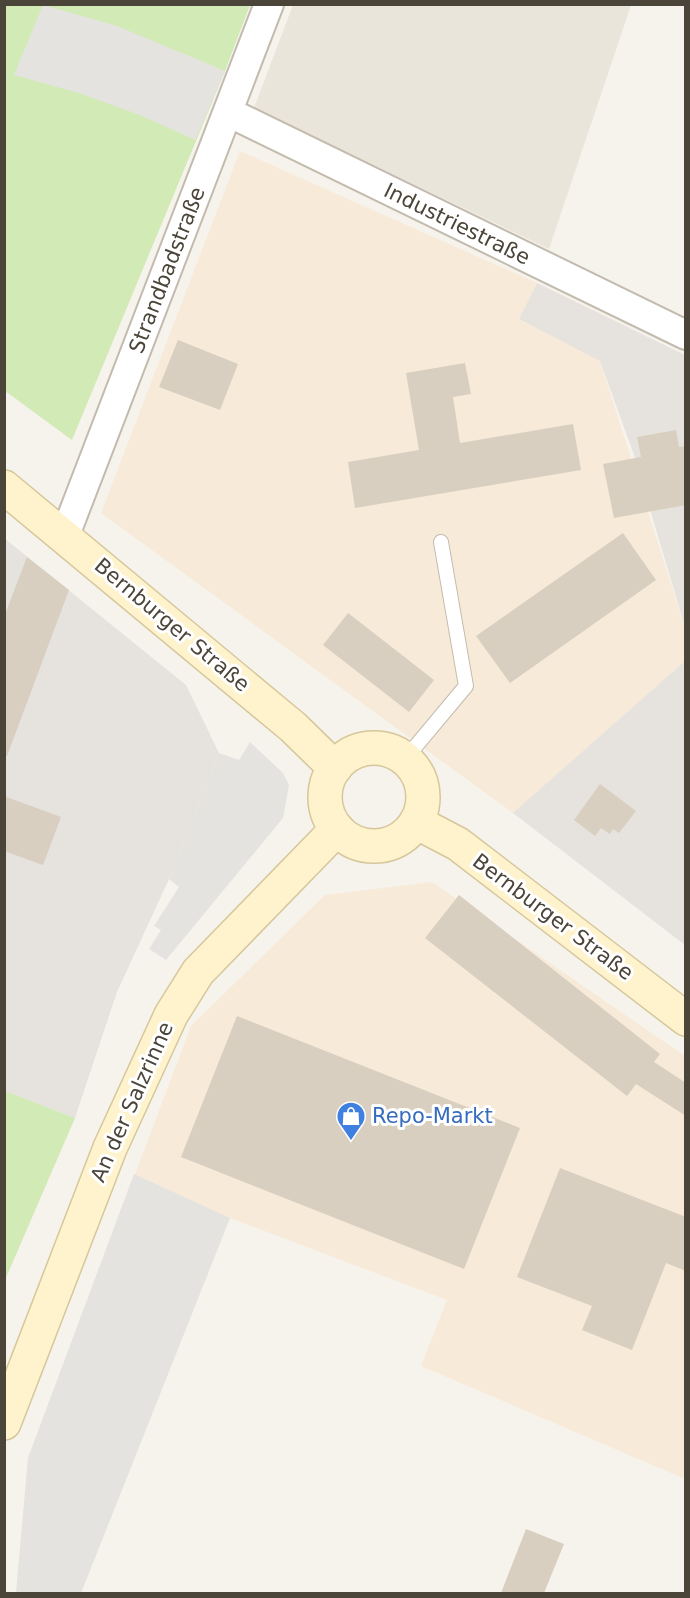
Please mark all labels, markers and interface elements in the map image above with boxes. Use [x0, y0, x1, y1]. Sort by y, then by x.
street label: Industriestraße [380, 178, 534, 270]
street label: Strandbadstraße [124, 184, 210, 356]
street label: Bernburger Straße [90, 553, 254, 697]
street label: Bernburger Straße [468, 849, 638, 985]
street label: An der Salzrinne [86, 1018, 178, 1186]
shop icon: Repo-Markt [335, 1100, 367, 1142]
place label: Repo-Markt [372, 1104, 493, 1128]

